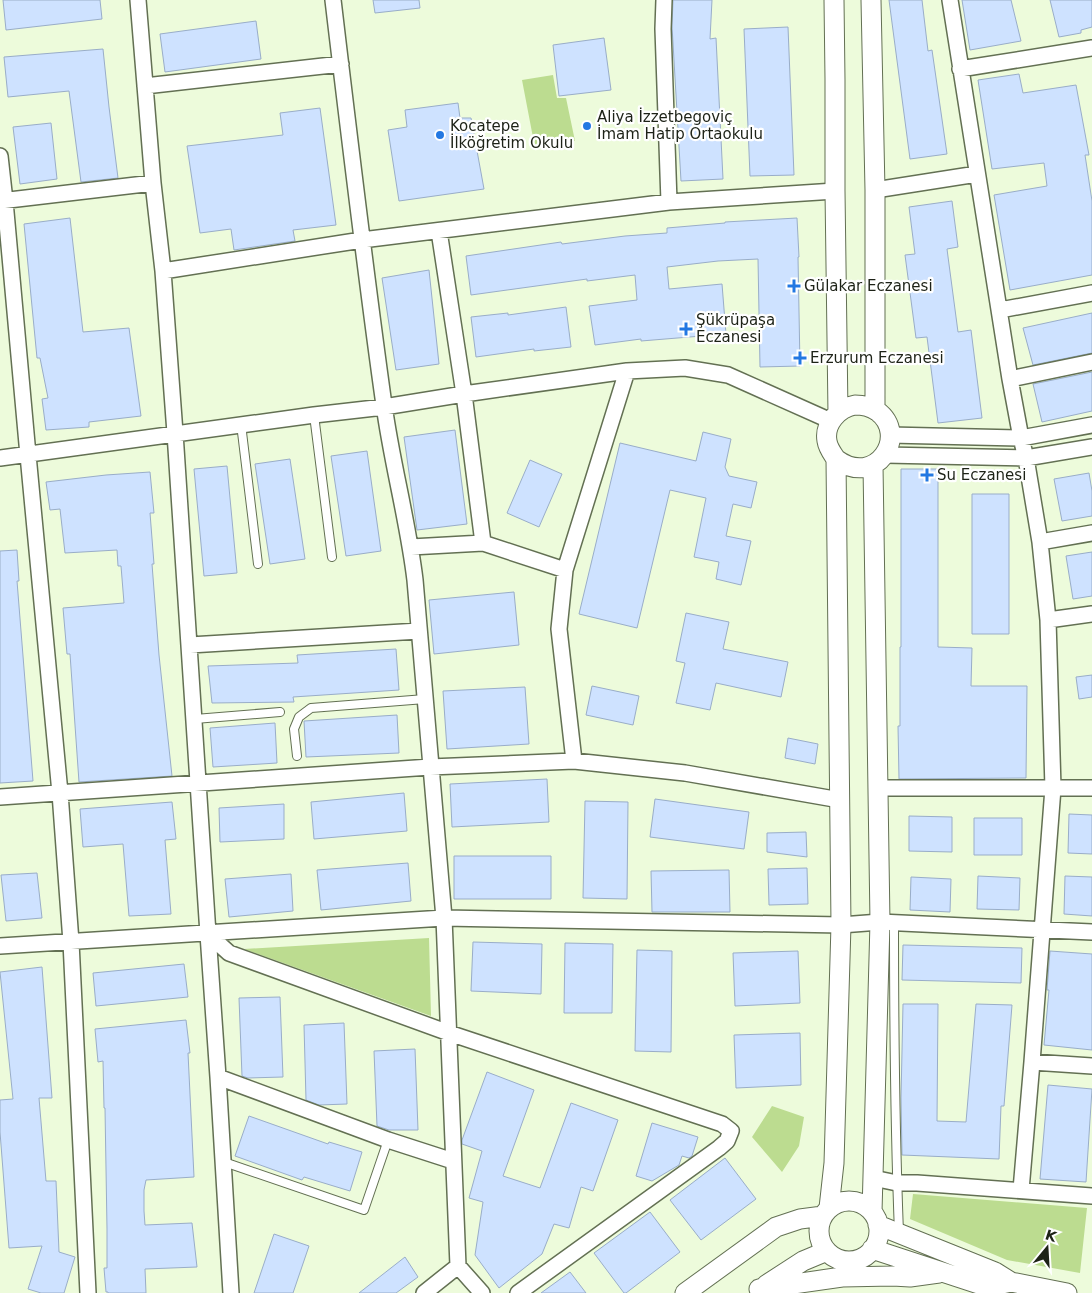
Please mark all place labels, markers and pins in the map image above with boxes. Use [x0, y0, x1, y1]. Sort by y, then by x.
place label: Aliya İzzetbegoviç İmam Hatip Ortaokulu [597, 107, 763, 143]
place label: Kocatepe İlköğretim Okulu [450, 117, 573, 152]
marker: Aliya İzzetbegoviç İmam Hatip Ortaokulu [581, 120, 593, 132]
marker: Kocatepe İlköğretim Okulu [434, 129, 446, 141]
place label: Gülakar Eczanesi [804, 277, 933, 295]
marker: Gülakar Eczanesi [788, 280, 800, 292]
place label: Şükrüpaşa Eczanesi [696, 311, 775, 346]
marker: Şükrüpaşa Eczanesi [680, 323, 692, 335]
place label: Erzurum Eczanesi [810, 349, 944, 367]
marker: Erzurum Eczanesi [794, 352, 806, 364]
place label: Su Eczanesi [937, 466, 1026, 484]
marker: Su Eczanesi [921, 469, 933, 481]

